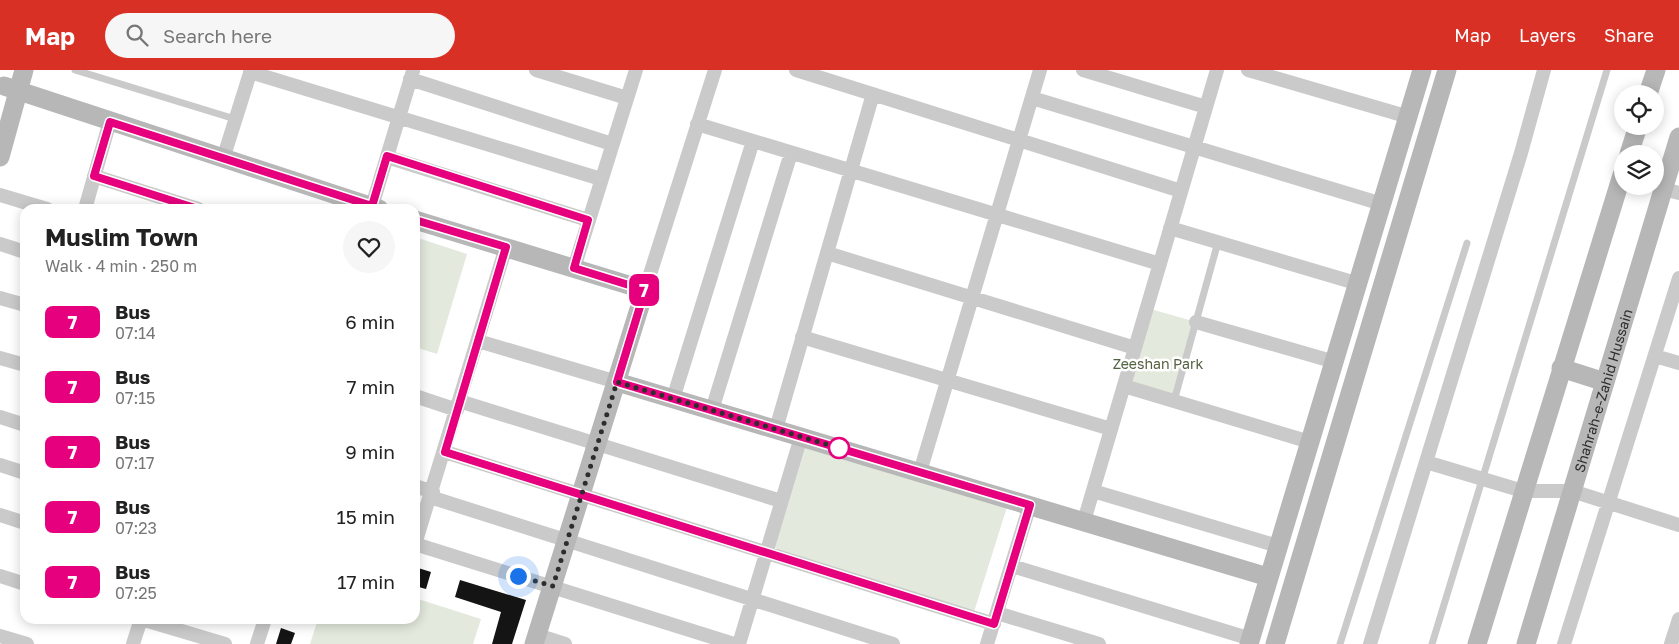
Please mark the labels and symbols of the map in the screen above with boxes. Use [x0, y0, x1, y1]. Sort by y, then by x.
line badge: 7 [628, 274, 660, 306]
street label: Shahrah-e-Zahid Hussain [1570, 307, 1635, 474]
park label: Zeeshan Park [1113, 355, 1203, 372]
unlabelled marker [828, 437, 850, 459]
your location [506, 564, 531, 589]

